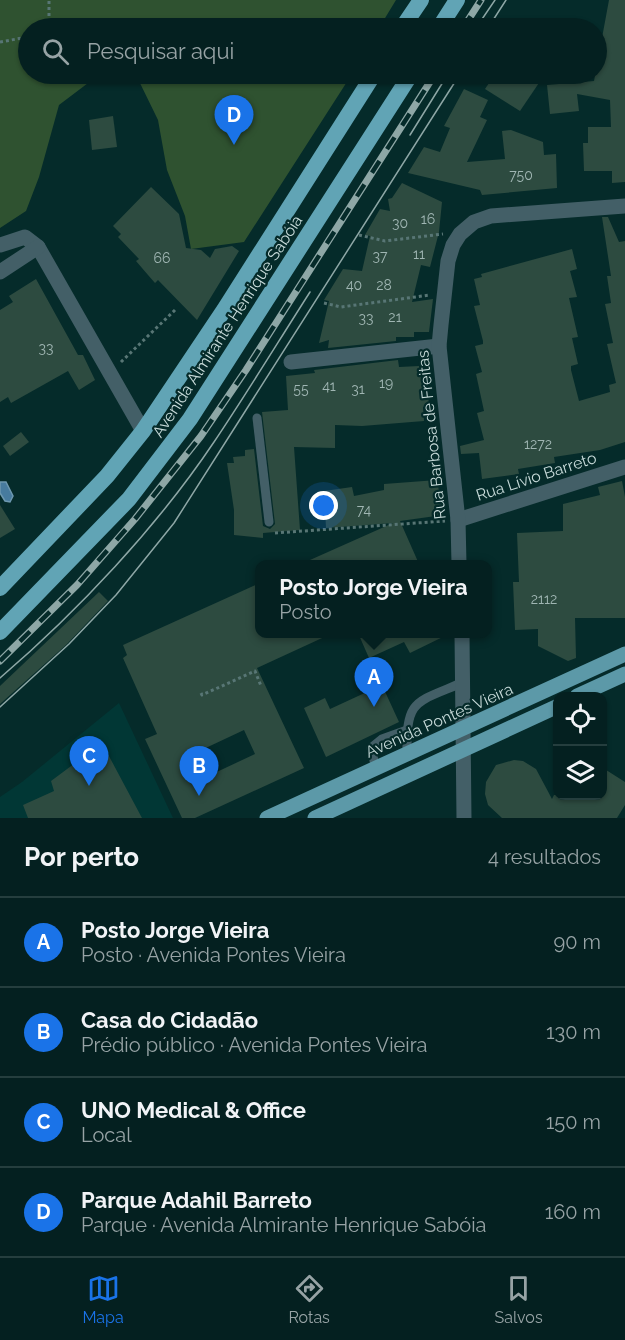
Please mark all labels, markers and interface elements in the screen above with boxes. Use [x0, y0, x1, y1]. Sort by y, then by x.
search box [18, 18, 607, 84]
icon: search [39, 35, 72, 68]
text: Pesquisar aqui [87, 38, 234, 64]
pin: D [214, 96, 254, 145]
house number: 750 [509, 167, 533, 183]
house number: 16 [421, 211, 435, 227]
street label: Avenida Almirante Henrique Sabóia [148, 212, 306, 441]
house number: 30 [392, 215, 408, 231]
house number: 11 [413, 246, 425, 262]
house number: 37 [373, 248, 388, 264]
house number: 66 [154, 250, 170, 266]
house number: 40 [346, 277, 362, 293]
house number: 28 [376, 277, 392, 293]
house number: 21 [388, 309, 402, 325]
house number: 33 [359, 310, 373, 326]
house number: 33 [39, 340, 53, 356]
street label: Rua Barbosa de Freitas [413, 349, 450, 520]
house number: 19 [379, 375, 393, 391]
house number: 41 [322, 378, 336, 394]
house number: 55 [293, 381, 309, 397]
house number: 31 [351, 381, 365, 397]
house number: 1272 [524, 436, 552, 452]
street label: Rua Lívio Barreto [474, 448, 599, 505]
your location [309, 491, 338, 520]
house number: 74 [357, 502, 372, 518]
popup [255, 560, 492, 638]
text: Posto Jorge Vieira [279, 574, 468, 600]
house number: 2112 [531, 591, 557, 607]
text: Posto [279, 600, 332, 624]
pin: A [354, 658, 394, 707]
street label: Avenida Pontes Vieira [362, 679, 516, 762]
map controls [553, 692, 607, 800]
button: locate [553, 692, 607, 746]
pin: C [70, 736, 109, 786]
pin: B [180, 746, 218, 796]
button: layers [553, 746, 607, 800]
text: Por perto [24, 842, 139, 872]
text: 4 resultados [488, 845, 601, 869]
text: Posto Jorge Vieira [81, 917, 269, 943]
text: A [37, 930, 50, 954]
text: 90 m [554, 930, 601, 954]
text: Posto · Avenida Pontes Vieira [81, 943, 346, 967]
text: Casa do Cidadão [81, 1007, 258, 1033]
text: B [37, 1020, 50, 1044]
text: 130 m [546, 1020, 601, 1044]
text: Prédio público · Avenida Pontes Vieira [81, 1033, 428, 1057]
text: UNO Medical & Office [81, 1097, 306, 1123]
text: C [37, 1110, 50, 1134]
text: 150 m [546, 1110, 601, 1134]
text: Local [81, 1123, 132, 1147]
text: Parque Adahil Barreto [81, 1187, 312, 1213]
text: D [36, 1200, 51, 1224]
text: 160 m [545, 1200, 601, 1224]
text: Parque · Avenida Almirante Henrique Sabóia [81, 1213, 487, 1237]
tab: Mapa [82, 1272, 124, 1327]
tab: Rotas [288, 1272, 330, 1327]
tab: Salvos [495, 1272, 543, 1327]

